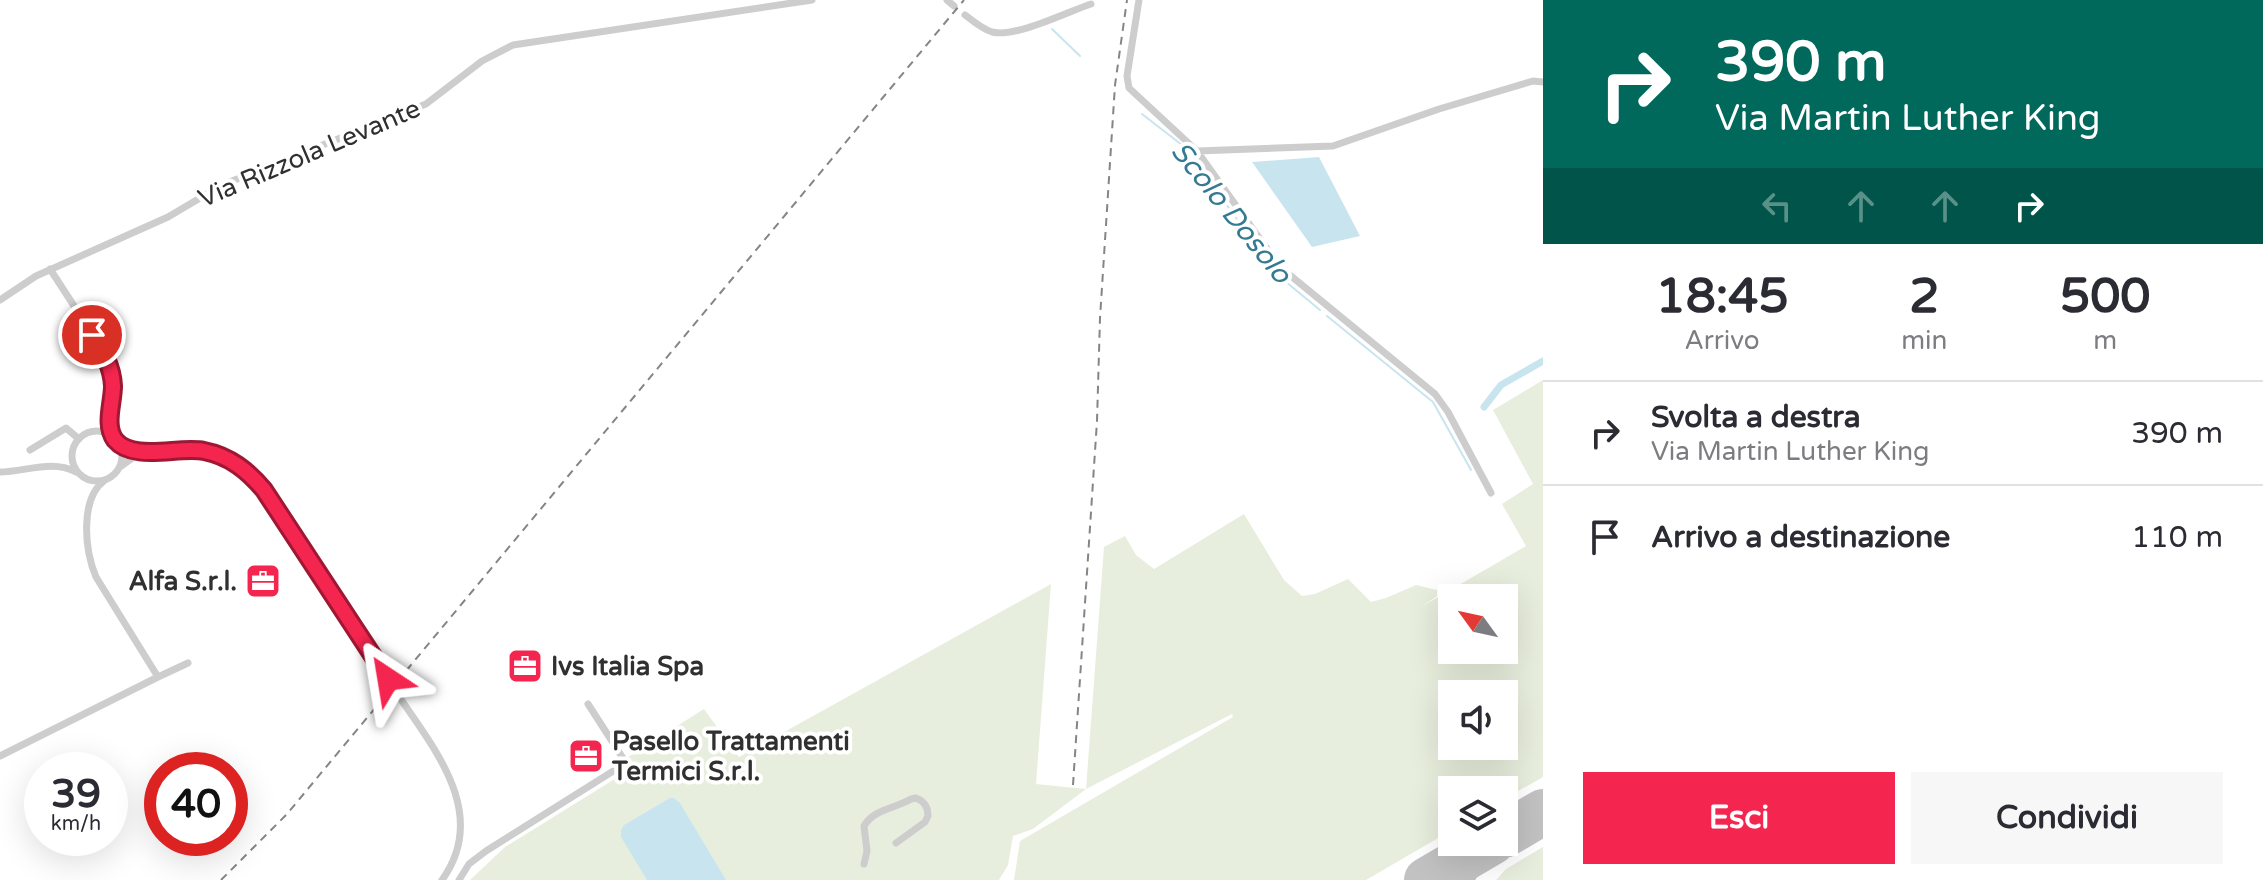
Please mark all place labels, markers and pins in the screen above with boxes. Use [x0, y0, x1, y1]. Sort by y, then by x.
pin [58, 301, 126, 369]
office icon: Alfa S.r.l. [244, 562, 282, 600]
place label: Alfa S.r.l. [128, 566, 237, 597]
office icon: Ivs Italia Spa [506, 647, 544, 685]
place label: Ivs Italia Spa [551, 651, 704, 682]
place label: Pasello Trattamenti Termici S.r.l. [611, 726, 850, 787]
office icon: Pasello Trattamenti Termici S.r.l. [567, 737, 605, 775]

